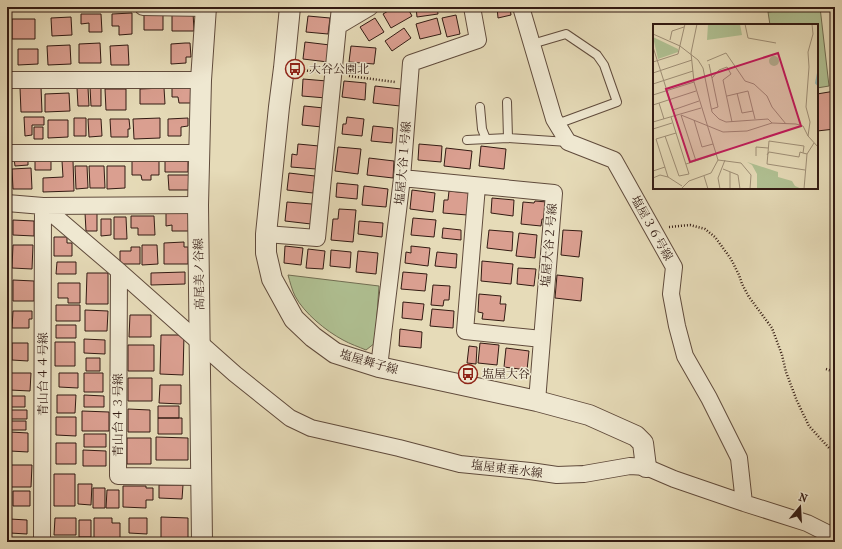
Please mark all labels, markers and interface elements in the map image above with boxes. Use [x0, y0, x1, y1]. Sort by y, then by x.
inset map [653, 24, 818, 189]
bus stop icon: 大谷公園北 [284, 58, 306, 80]
place label: 大谷公園北 [309, 62, 369, 76]
street label: 塩屋大谷１号線 [392, 121, 414, 205]
street label: 塩屋３６号線 [628, 193, 676, 263]
street label: 塩屋大谷２号線 [538, 203, 560, 287]
street label: 高尾美ノ谷線 [191, 238, 207, 310]
street label: 青山台４４号線 [36, 332, 50, 416]
street label: 塩屋舞子線 [338, 347, 400, 377]
bus stop icon: 塩屋大谷 [457, 363, 479, 385]
place label: 塩屋大谷 [482, 367, 530, 381]
street label: 青山台４３号線 [111, 373, 125, 457]
street label: 塩屋東垂水線 [470, 458, 544, 480]
north arrow [780, 487, 820, 527]
text: N [797, 490, 810, 506]

